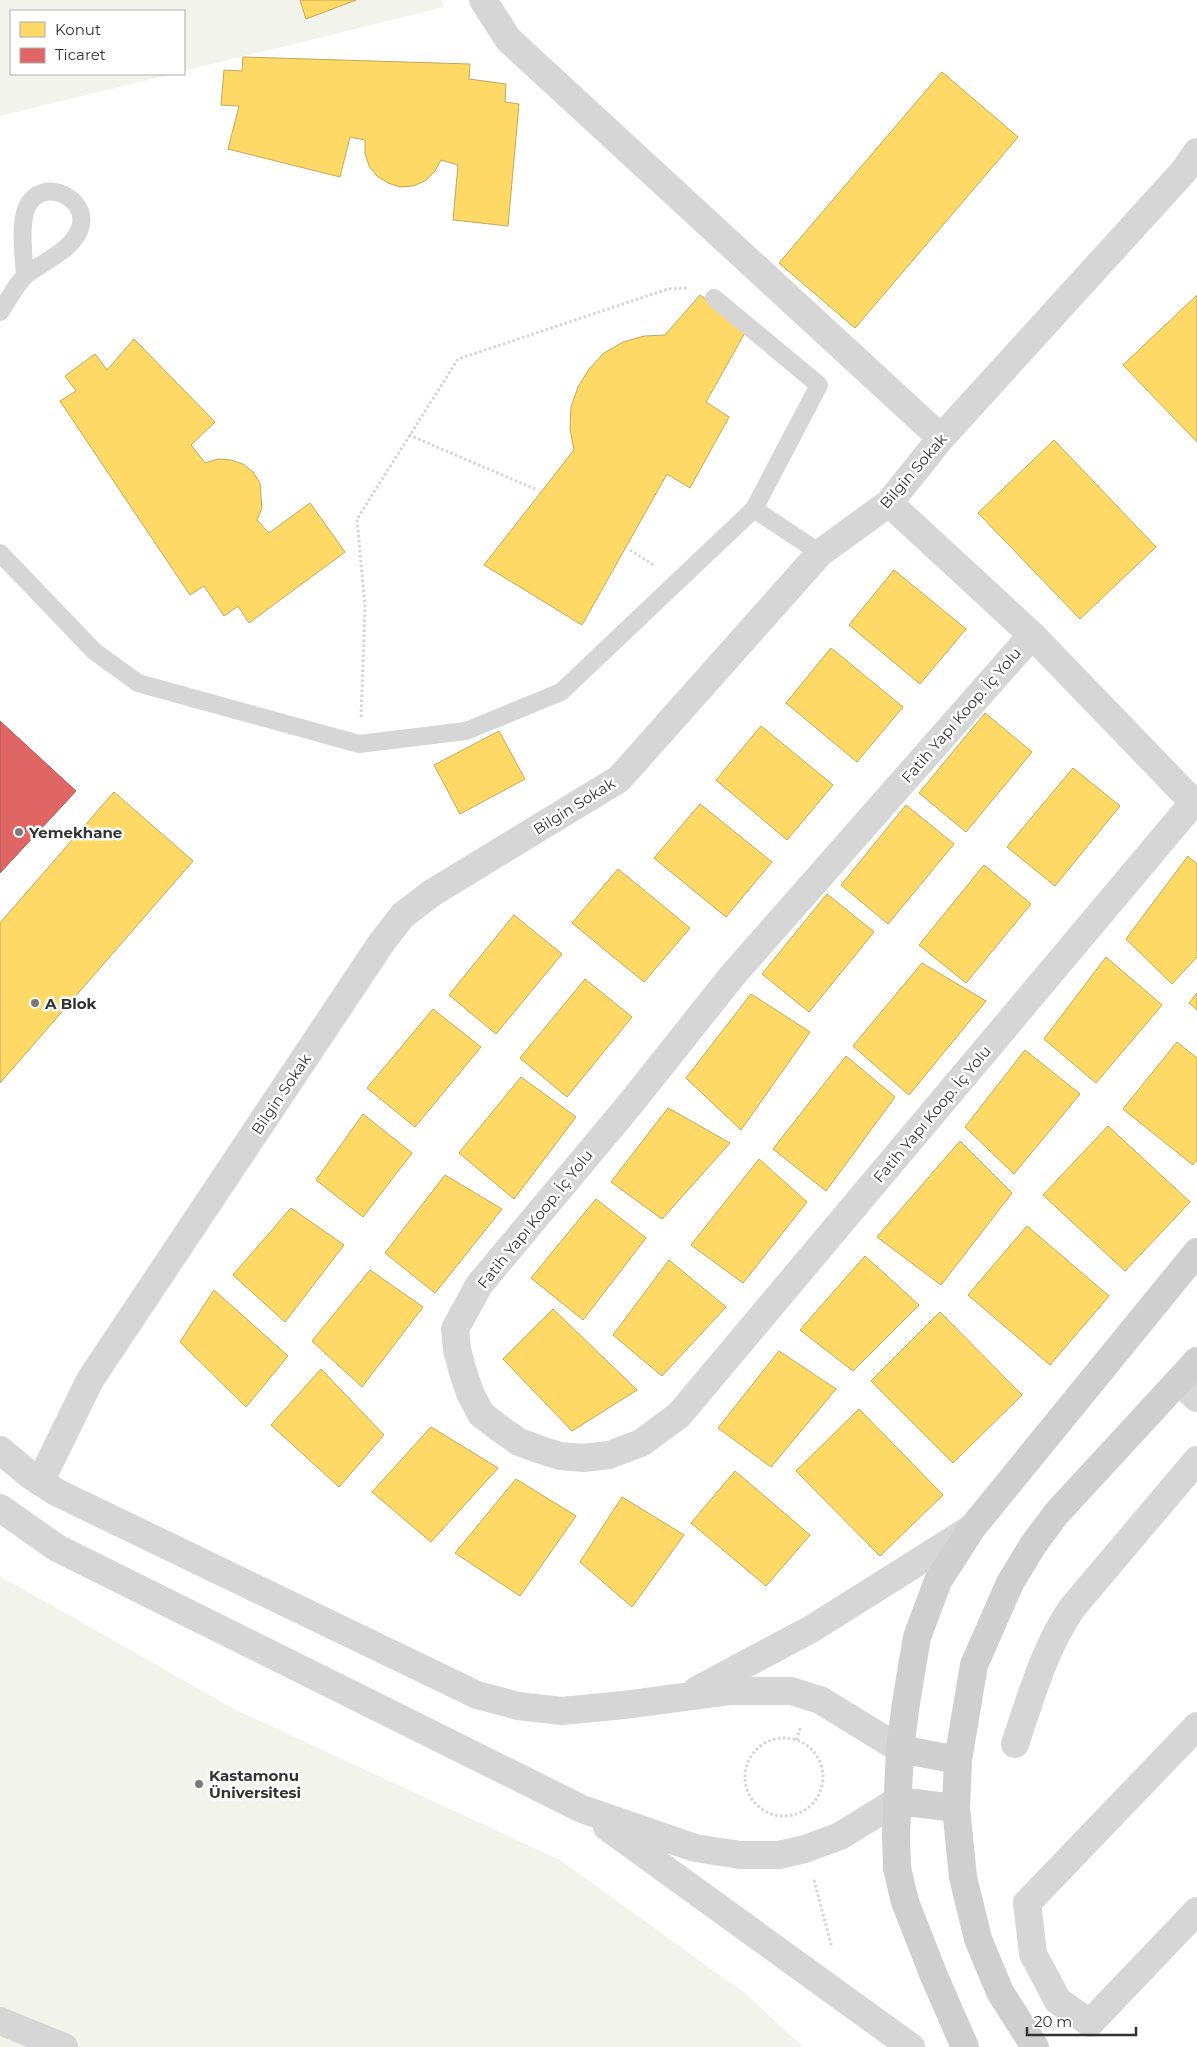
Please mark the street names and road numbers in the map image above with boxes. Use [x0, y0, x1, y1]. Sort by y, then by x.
street label: Bilgin Sokak [875, 430, 951, 512]
street label: Fatih Yapı Koop. İç Yolu [897, 643, 1025, 787]
street label: Bilgin Sokak [530, 773, 619, 839]
street label: Fatih Yapı Koop. İç Yolu [869, 1042, 995, 1186]
street label: Bilgin Sokak [247, 1050, 315, 1138]
street label: Fatih Yapı Koop. İç Yolu [473, 1146, 597, 1292]

